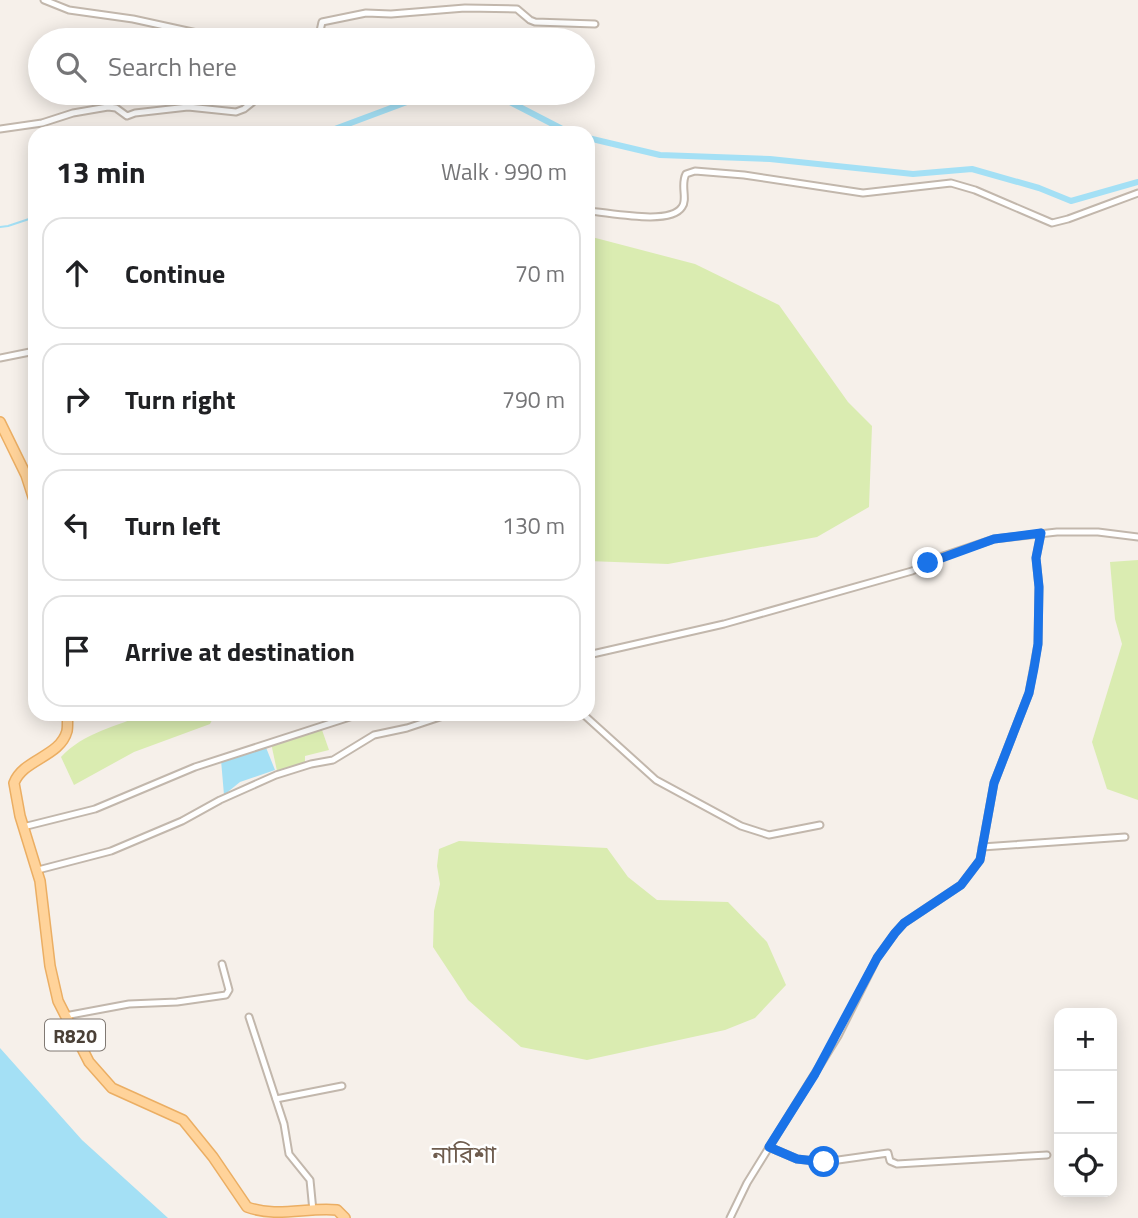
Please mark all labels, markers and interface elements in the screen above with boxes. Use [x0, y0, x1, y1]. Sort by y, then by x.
search box [28, 28, 595, 105]
text: Search here [108, 47, 237, 86]
icon: search [52, 48, 90, 86]
text: 13 min [56, 149, 146, 195]
text: Walk · 990 m [441, 154, 567, 189]
icon: ahead [58, 254, 96, 292]
text: Continue [125, 254, 225, 293]
text: 70 m [515, 256, 565, 291]
icon: right [58, 380, 96, 418]
text: Turn right [125, 380, 236, 419]
text: 790 m [502, 382, 565, 417]
icon: left [58, 506, 96, 544]
text: Turn left [125, 506, 220, 545]
text: 130 m [502, 508, 565, 543]
route end [912, 547, 943, 578]
icon: arrive [58, 632, 96, 670]
text: Arrive at destination [125, 632, 355, 671]
map controls [1054, 1008, 1117, 1197]
button: + [1054, 1008, 1117, 1071]
road number: R820 [45, 1020, 105, 1050]
button: − [1054, 1071, 1117, 1134]
button: locate [1054, 1134, 1117, 1197]
district label: নারিশা [431, 1136, 497, 1172]
route start [808, 1146, 839, 1177]

